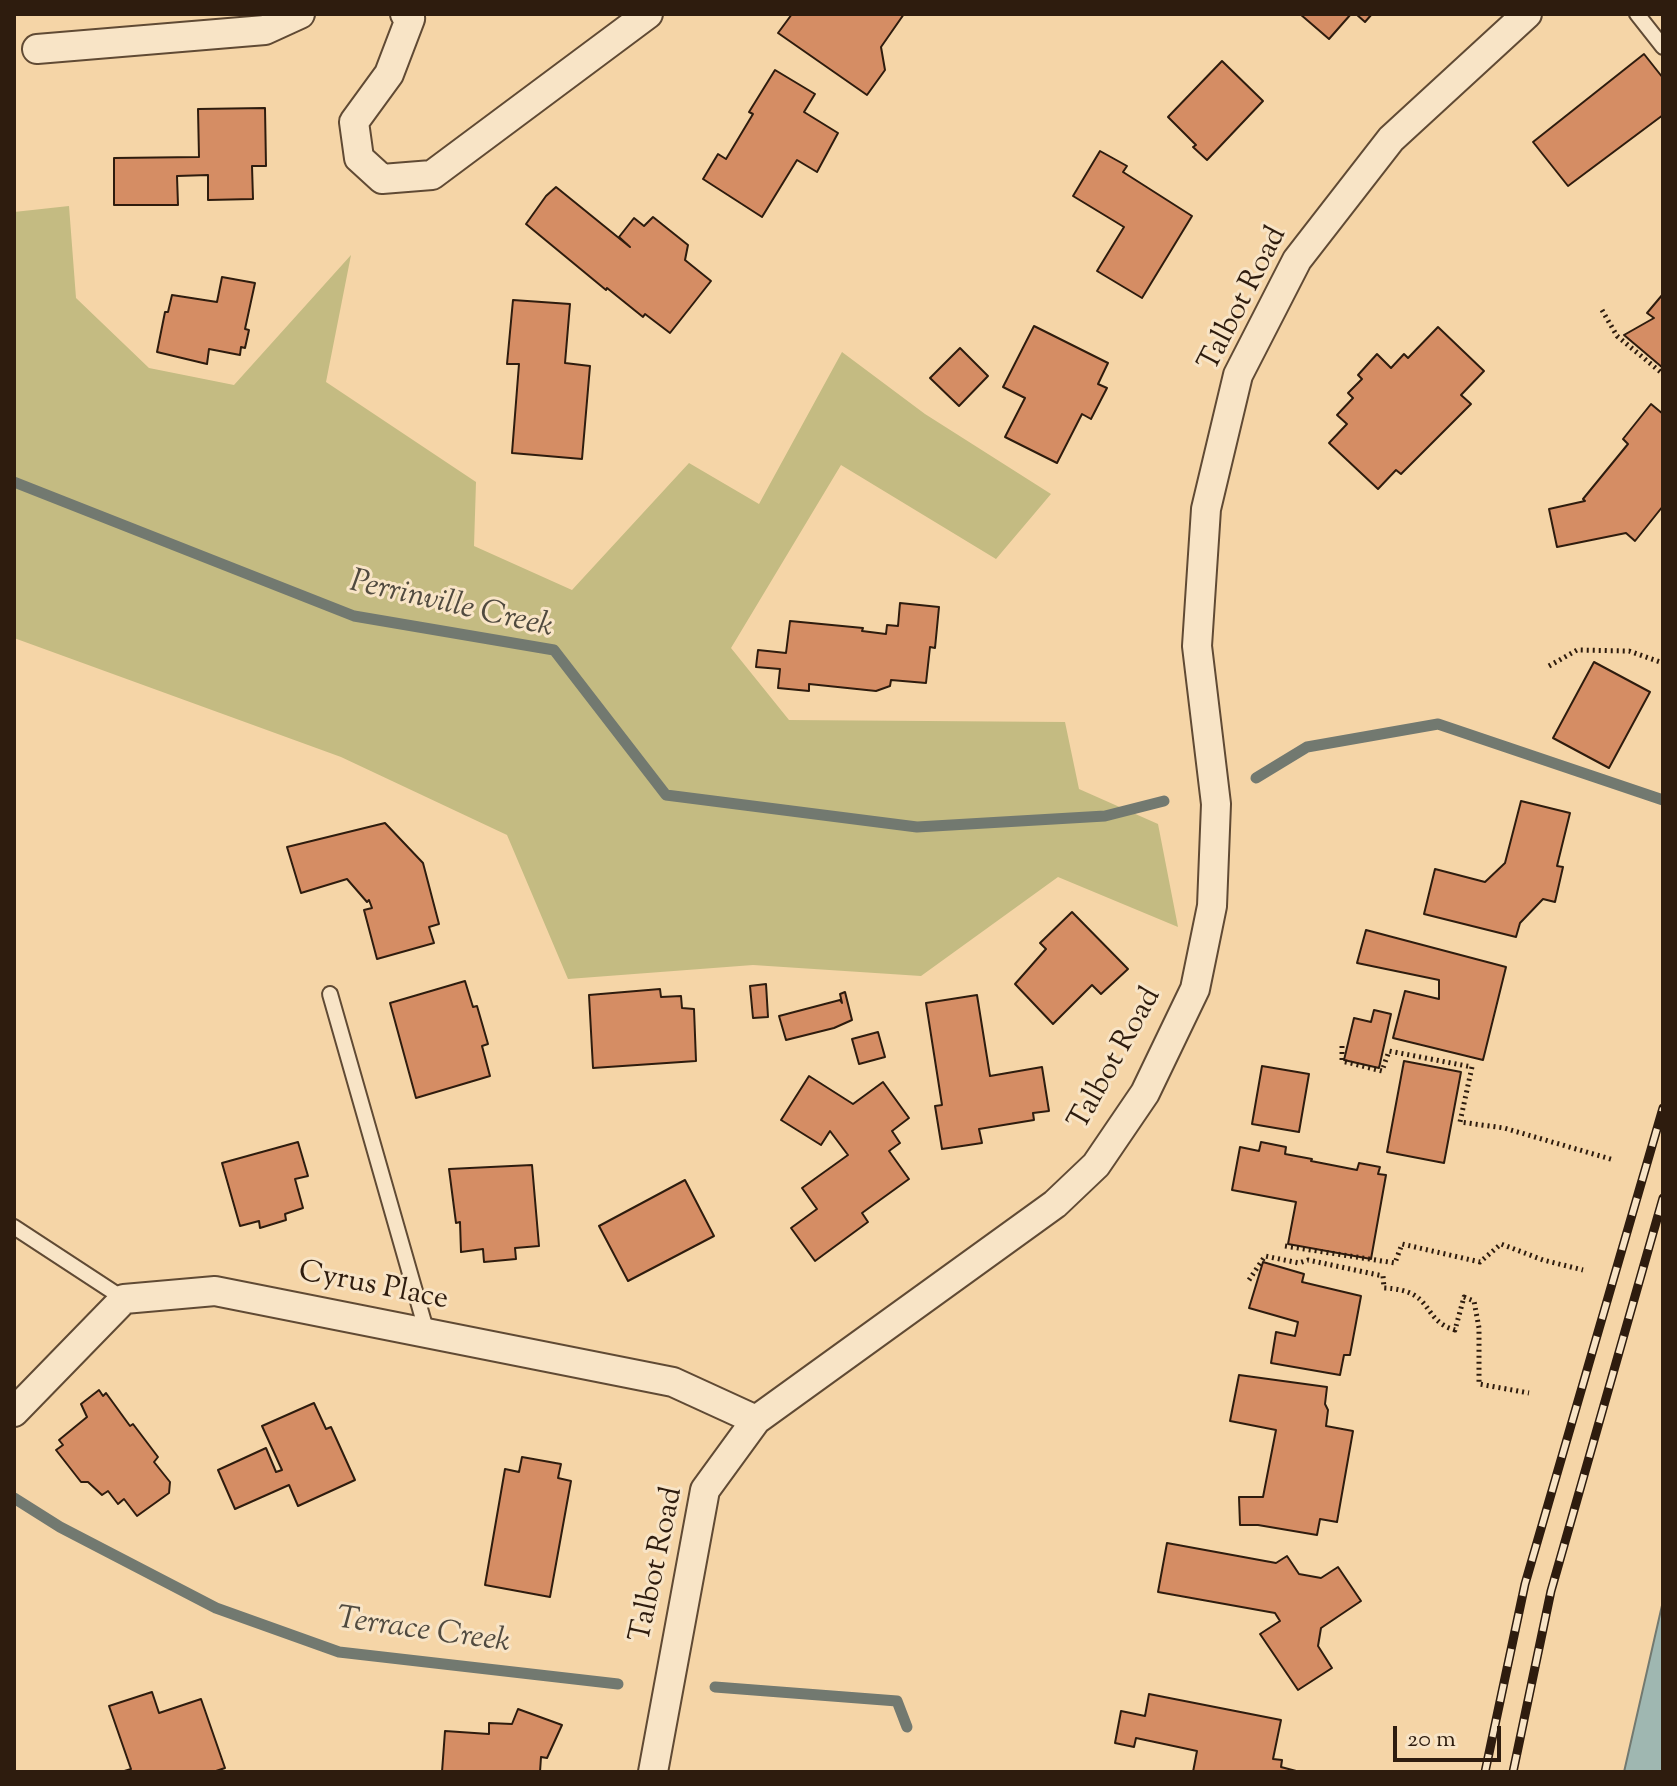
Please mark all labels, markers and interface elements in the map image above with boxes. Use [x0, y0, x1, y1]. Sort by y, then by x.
street label: Talbot Road [1193, 222, 1297, 378]
water label: Perrinville Creek [346, 565, 556, 649]
street label: Talbot Road [1063, 982, 1171, 1138]
street label: Cyrus Place [295, 1256, 451, 1320]
street label: Talbot Road [625, 1484, 693, 1646]
water label: Terrace Creek [334, 1602, 512, 1664]
scale bar [1397, 1710, 1505, 1760]
text: 20 m [1407, 1723, 1456, 1757]

